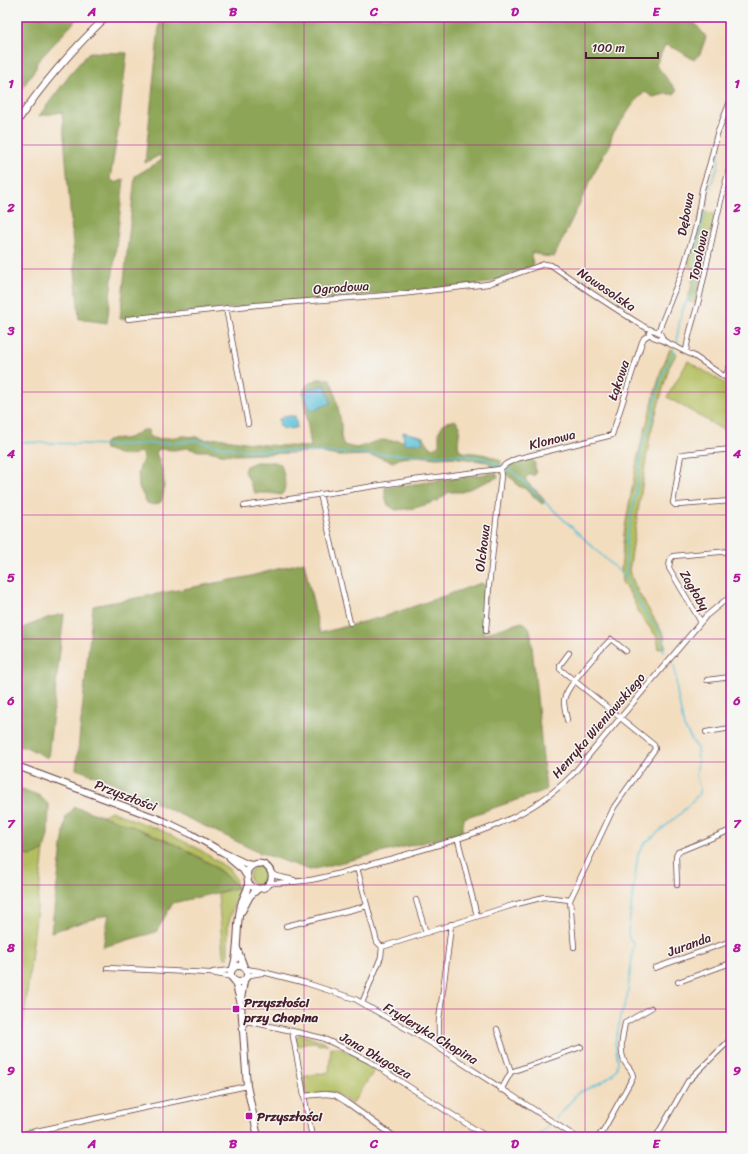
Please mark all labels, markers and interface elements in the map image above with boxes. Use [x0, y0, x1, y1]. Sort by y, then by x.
text: A [87, 0, 96, 23]
text: B [229, 0, 238, 23]
text: C [369, 0, 379, 23]
text: D [511, 0, 519, 23]
text: E [652, 0, 661, 23]
scale bar [586, 34, 658, 60]
text: 100 m [592, 37, 625, 59]
text: 1 [8, 72, 14, 95]
text: 1 [734, 72, 740, 95]
street label: Dębowa [670, 190, 701, 238]
text: 2 [6, 196, 15, 219]
text: 2 [732, 196, 741, 219]
street label: Topolowa [682, 227, 715, 283]
street label: Nowosolska [573, 261, 641, 318]
street label: Ogrodowa [312, 274, 370, 301]
text: 3 [6, 319, 15, 342]
text: 3 [732, 319, 741, 342]
street label: Łąkowa [601, 356, 636, 404]
street label: Klonowa [526, 422, 578, 456]
text: 4 [6, 442, 16, 465]
text: 4 [732, 442, 742, 465]
street label: Olchowa [468, 523, 497, 573]
street label: Zagłoby [673, 565, 716, 616]
text: 5 [7, 566, 15, 589]
text: 5 [733, 566, 741, 589]
street label: Henryka Wieniawskiego [546, 667, 651, 784]
text: 6 [6, 689, 15, 712]
text: 6 [732, 689, 741, 712]
street label: Przyszłości [91, 773, 161, 818]
text: 7 [7, 812, 16, 835]
text: 7 [733, 812, 742, 835]
street label: Juranda [663, 926, 715, 963]
text: 8 [6, 936, 15, 959]
text: 8 [732, 936, 741, 959]
place label: Przyszłości przy Chopina [243, 991, 318, 1029]
street label: Fryderyka Chopina [379, 996, 483, 1071]
marker: Przyszłości przy Chopina [231, 1004, 241, 1014]
street label: Jana Długosza [335, 1025, 416, 1086]
text: 9 [7, 1059, 15, 1082]
text: 9 [733, 1059, 741, 1082]
place label: Przyszłości [257, 1105, 324, 1128]
marker: Przyszłości [244, 1111, 254, 1121]
text: A [87, 1132, 96, 1154]
text: B [229, 1132, 238, 1154]
text: C [369, 1132, 379, 1154]
text: D [511, 1132, 519, 1154]
text: E [652, 1132, 661, 1154]

